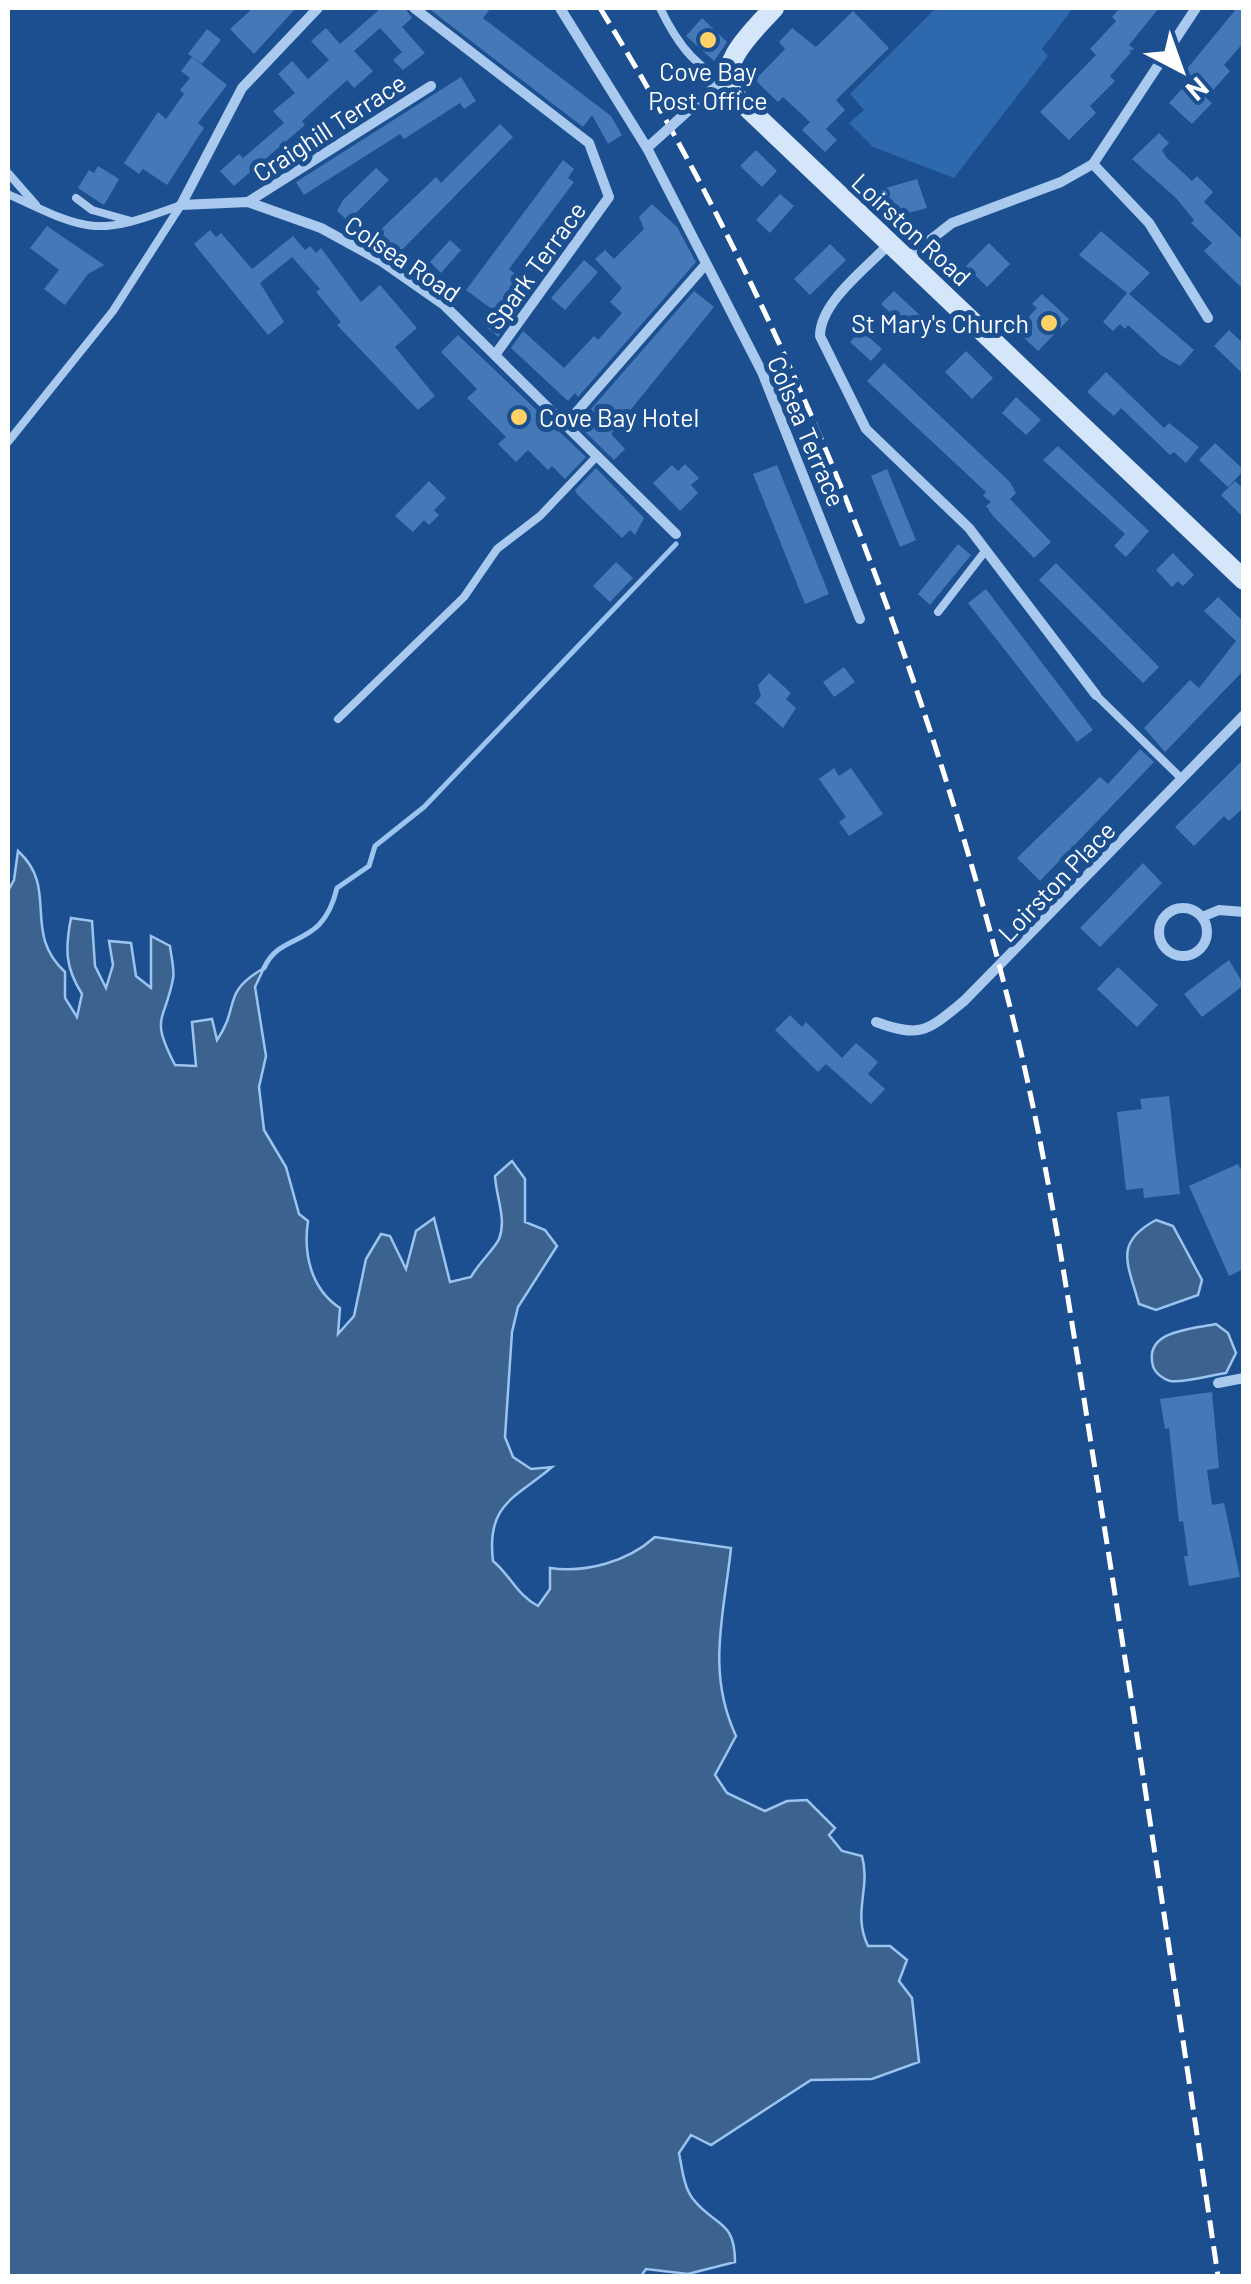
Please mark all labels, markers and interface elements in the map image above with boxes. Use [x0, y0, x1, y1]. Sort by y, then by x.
north arrow [1131, 20, 1231, 120]
marker: Cove Bay Post Office [697, 29, 719, 51]
place label: Cove Bay Post Office [648, 56, 768, 115]
street label: Craighill Terrace [247, 66, 411, 188]
text: N [1180, 71, 1216, 109]
street label: Loirston Road [846, 166, 978, 292]
street label: Spark Terrace [479, 195, 591, 335]
street label: Colsea Road [340, 208, 466, 308]
place label: St Mary's Church [851, 308, 1029, 338]
marker: St Mary's Church [1038, 312, 1060, 334]
street label: Colsea Terrace [762, 351, 852, 511]
place label: Cove Bay Hotel [539, 402, 699, 432]
marker: Cove Bay Hotel [508, 406, 530, 428]
street label: Loirston Place [991, 815, 1121, 947]

